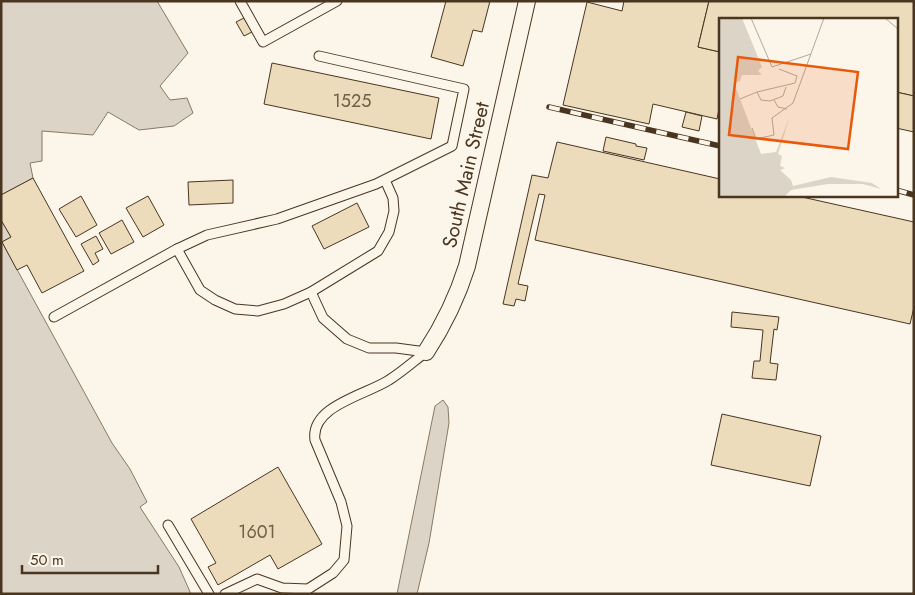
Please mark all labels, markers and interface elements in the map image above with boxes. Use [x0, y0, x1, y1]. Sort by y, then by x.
inset map [719, 18, 898, 196]
house number: 1525 [333, 88, 371, 114]
street label: South Main Street [435, 99, 497, 251]
house number: 1601 [238, 519, 276, 545]
scale bar [22, 542, 159, 574]
text: 50 m [30, 549, 64, 571]

